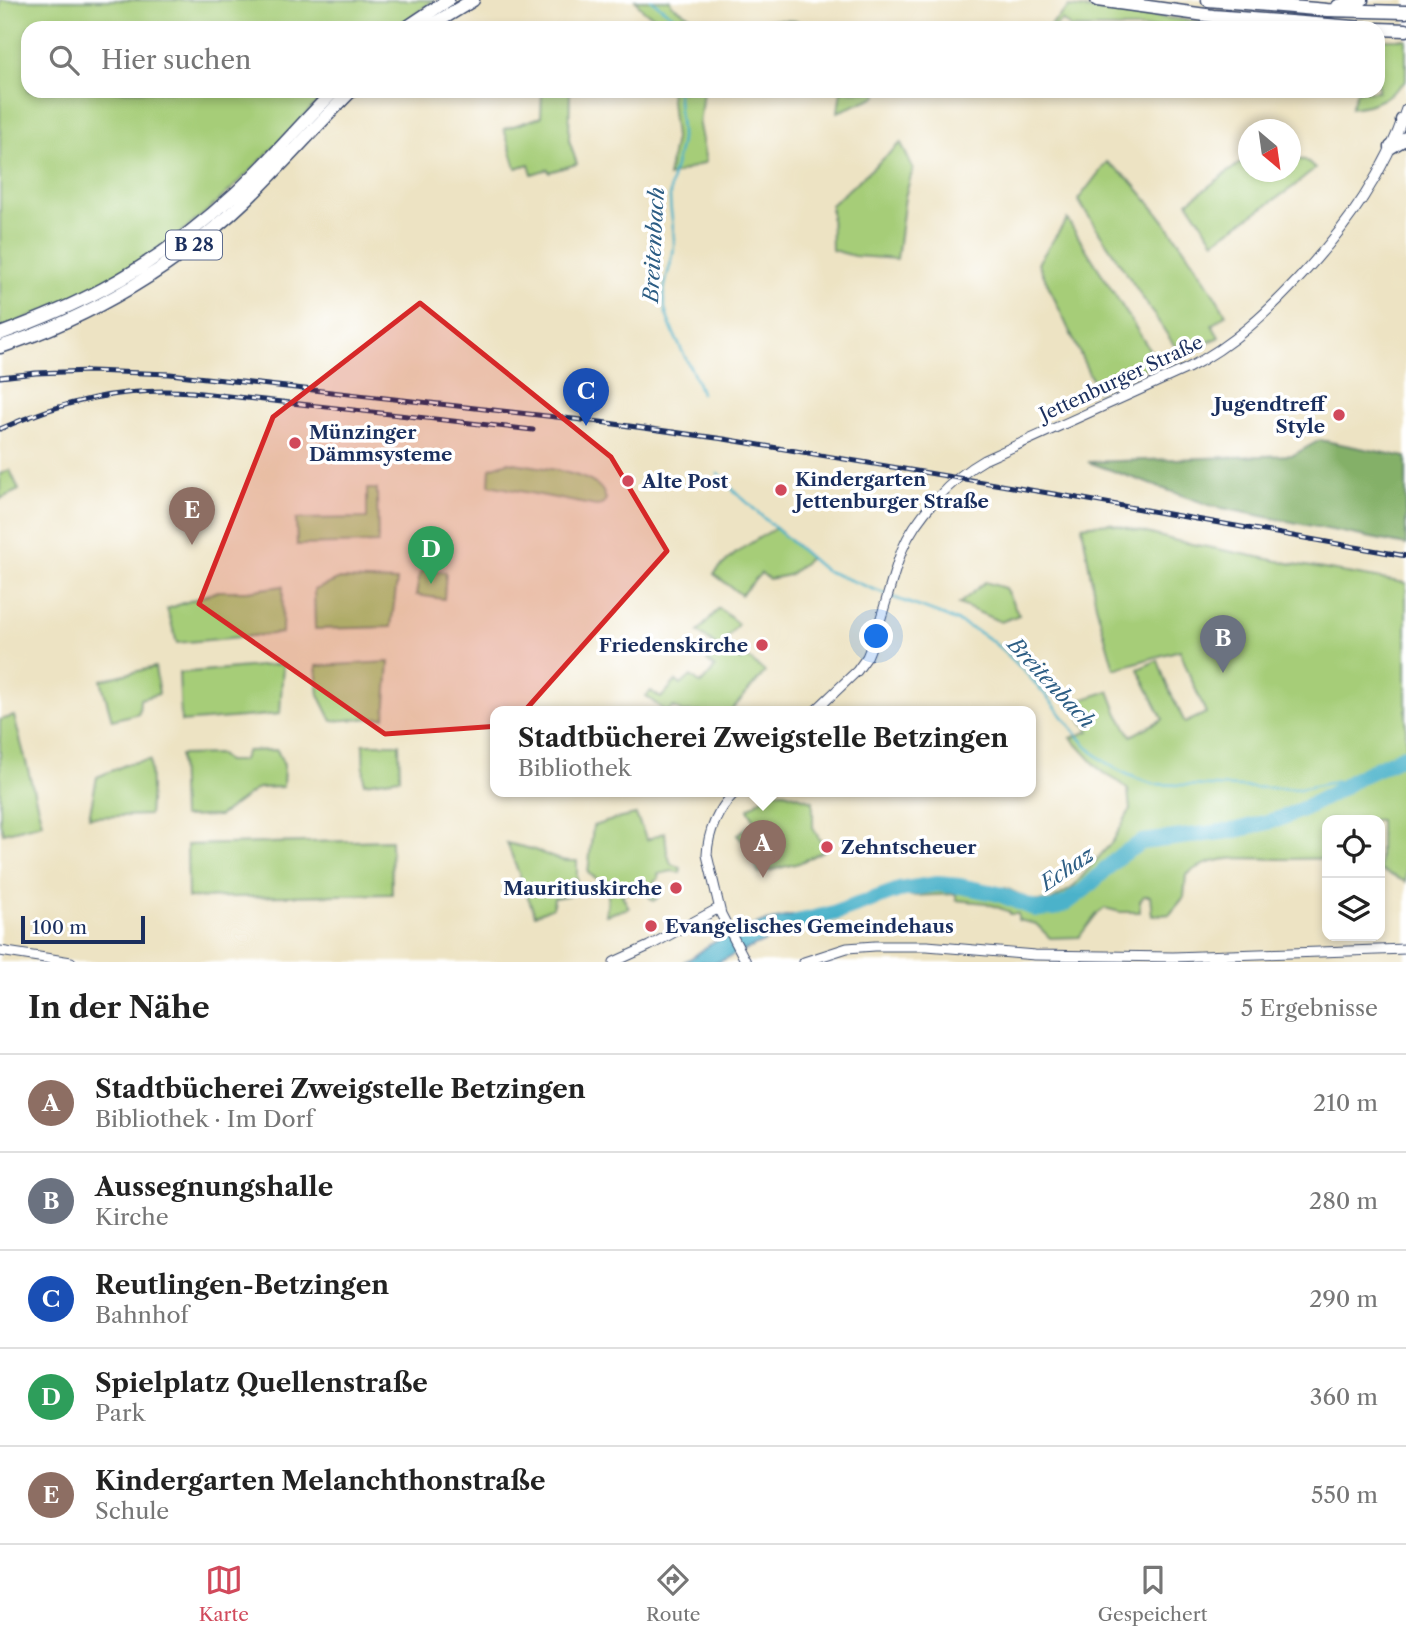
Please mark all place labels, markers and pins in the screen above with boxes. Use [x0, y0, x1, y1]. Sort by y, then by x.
pin: C [563, 368, 609, 426]
place label: Jugendtreff Style [1211, 393, 1328, 438]
marker: Jugendtreff Style [1331, 407, 1347, 423]
place label: Münzinger Dämmsysteme [309, 421, 452, 466]
marker: Münzinger Dämmsysteme [287, 435, 303, 451]
place label: Kindergarten Jettenburger Straße [792, 468, 989, 513]
place label: Alte Post [641, 470, 729, 493]
marker: Alte Post [620, 473, 636, 489]
marker: Kindergarten Jettenburger Straße [773, 482, 789, 498]
pin: E [169, 487, 215, 545]
pin: D [408, 526, 454, 584]
pin: B [1200, 615, 1246, 673]
place label: Friedenskirche [599, 634, 748, 657]
marker: Friedenskirche [754, 637, 770, 653]
pin: A [740, 820, 786, 878]
place label: Zehntscheuer [841, 836, 977, 859]
marker: Zehntscheuer [819, 839, 835, 855]
place label: Mauritiuskirche [503, 877, 662, 900]
marker: Mauritiuskirche [668, 880, 684, 896]
place label: Evangelisches Gemeindehaus [665, 915, 954, 938]
marker: Evangelisches Gemeindehaus [643, 918, 659, 934]

